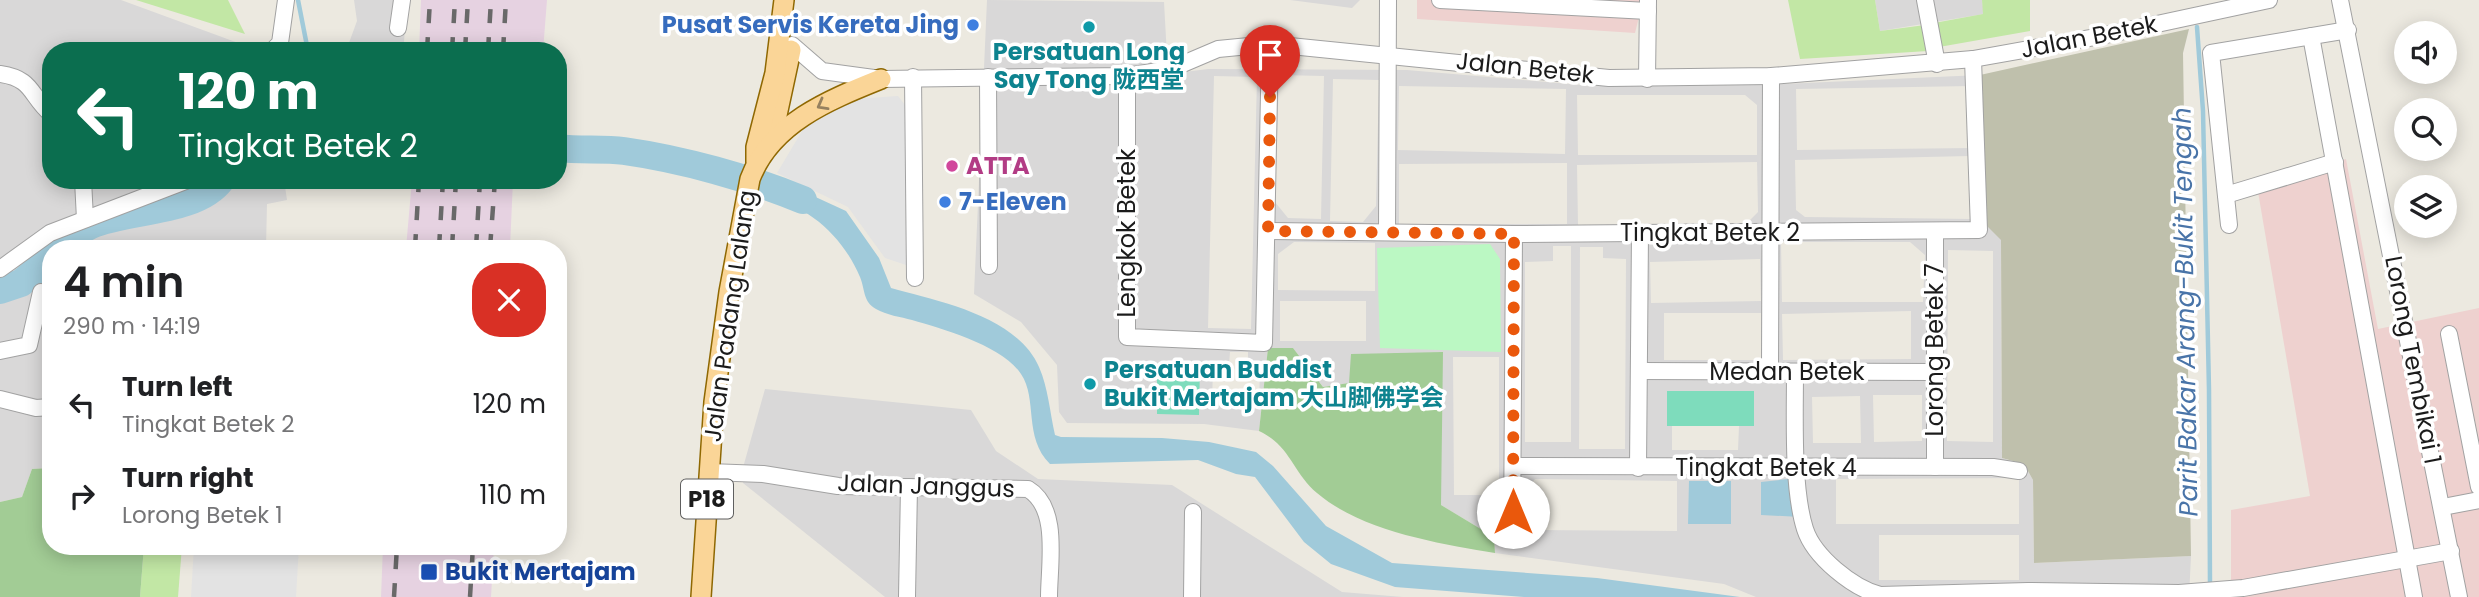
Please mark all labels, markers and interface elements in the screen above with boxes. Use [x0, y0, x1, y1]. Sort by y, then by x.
street label: Jalan Betek [2018, 7, 2161, 66]
place label: Pusat Servis Kereta Jing [662, 8, 959, 41]
marker: Pusat Servis Kereta Jing [965, 17, 981, 33]
marker: Persatuan Long Say Tong 陇西堂 [1081, 19, 1097, 35]
map controls [2394, 21, 2457, 238]
button: sound [2394, 21, 2457, 84]
pin [1240, 25, 1300, 97]
place label: Persatuan Long Say Tong 陇西堂 [993, 35, 1185, 96]
icon: arrive [1251, 36, 1289, 74]
street label: Jalan Betek [1454, 44, 1596, 91]
text: 120 m [178, 58, 319, 126]
icon: left [63, 70, 154, 161]
one-way arrow [816, 97, 829, 110]
button: search [2394, 98, 2457, 161]
water label: Parit Bakar Arang-Bukit Tengah [2163, 107, 2207, 517]
text: Tingkat Betek 2 [178, 123, 418, 168]
street label: Lengkok Betek [1110, 148, 1143, 317]
place label: ATTA [966, 149, 1030, 182]
marker: ATTA [944, 158, 960, 174]
button: layers [2394, 175, 2457, 238]
place label: 7-Eleven [959, 185, 1067, 218]
street label: Jalan Padang Lalang [696, 188, 763, 444]
marker: 7-Eleven [937, 194, 953, 210]
street label: Tingkat Betek 2 [1620, 216, 1800, 249]
text: 4 min [63, 253, 184, 312]
street label: Lorong Tembikai 1 [2377, 253, 2450, 467]
button: close [472, 263, 546, 337]
street label: Lorong Betek 7 [1918, 263, 1951, 437]
text: 290 m · 14:19 [63, 310, 201, 342]
place label: Persatuan Buddist Bukit Mertajam 大山脚佛学会 [1104, 353, 1444, 414]
street label: Medan Betek [1709, 355, 1865, 388]
text: Turn left [122, 369, 233, 405]
marker: Persatuan Buddist Bukit Mertajam 大山脚佛学会 [1082, 376, 1098, 392]
icon: left [63, 386, 101, 424]
text: 120 m [473, 386, 546, 422]
text: Tingkat Betek 2 [122, 408, 294, 440]
street label: Tingkat Betek 4 [1675, 451, 1857, 484]
text: Turn right [122, 460, 254, 496]
street label: Jalan Janggus [837, 466, 1015, 505]
position arrow [1476, 475, 1550, 549]
icon: right [63, 477, 101, 515]
text: 110 m [479, 477, 546, 513]
road number: P18 [681, 480, 733, 519]
text: Lorong Betek 1 [122, 499, 283, 531]
place label: Bukit Mertajam [445, 555, 636, 588]
marker: Bukit Mertajam [419, 562, 439, 582]

